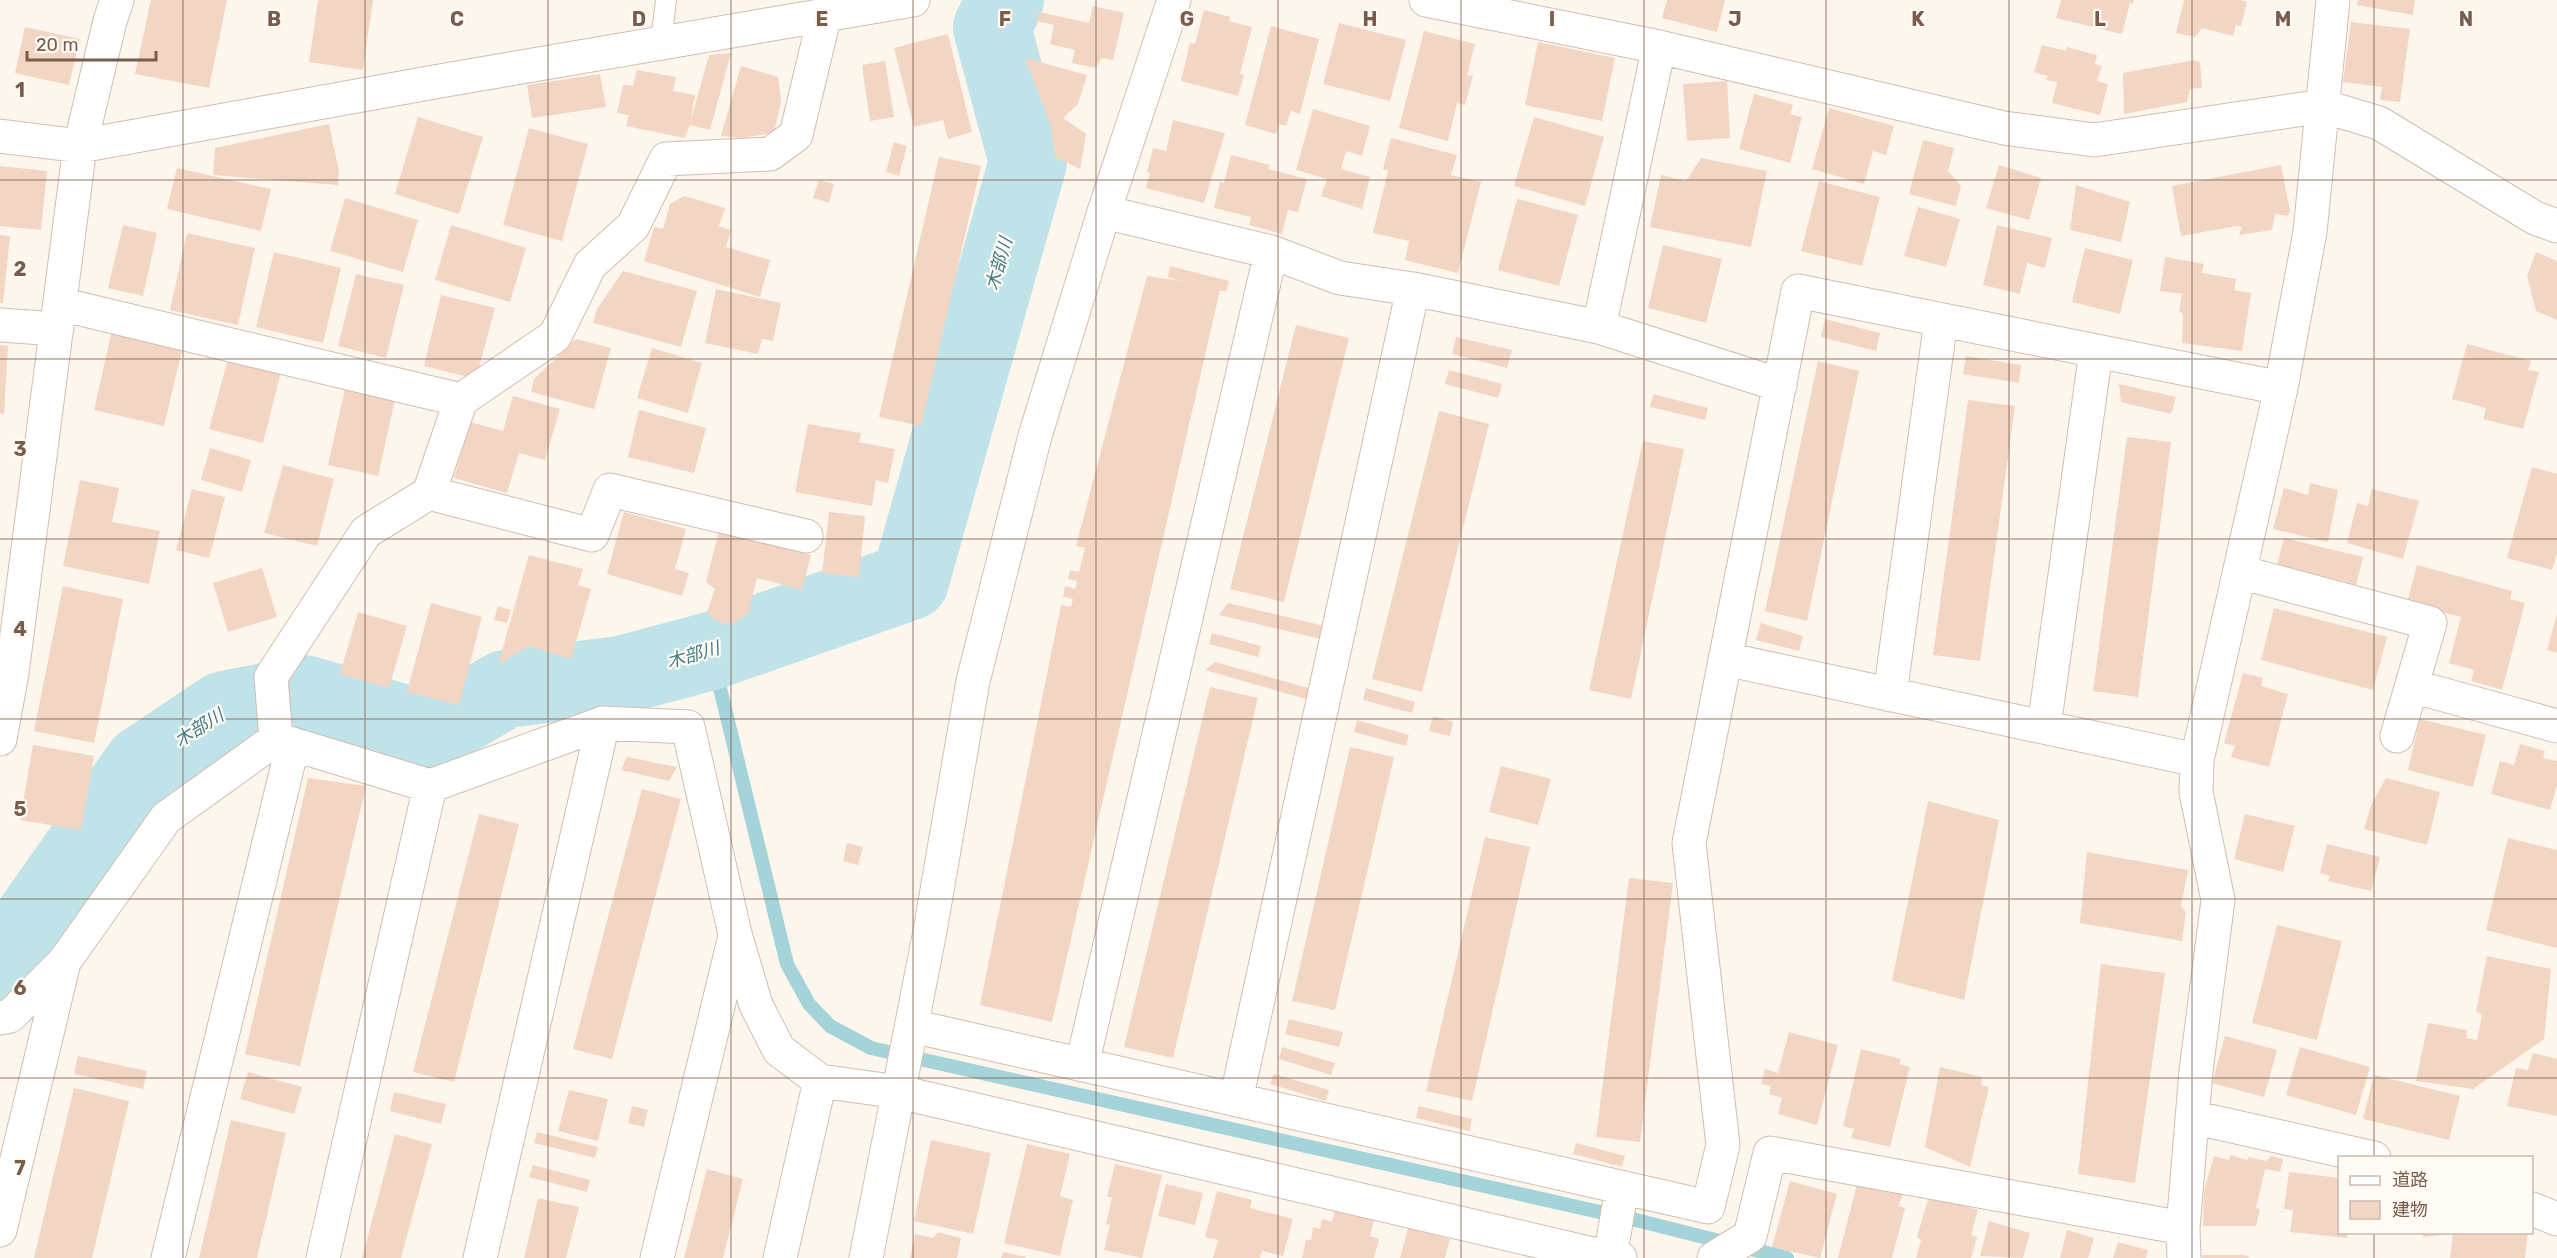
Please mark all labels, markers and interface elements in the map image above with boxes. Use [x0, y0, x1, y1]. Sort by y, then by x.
text: B [267, 7, 281, 31]
text: C [450, 7, 464, 31]
text: D [632, 7, 646, 31]
text: E [816, 7, 828, 31]
text: F [999, 7, 1011, 31]
text: G [1180, 7, 1194, 31]
text: H [1363, 7, 1377, 31]
text: I [1549, 7, 1555, 31]
text: J [1728, 7, 1742, 31]
text: K [1911, 7, 1925, 31]
text: L [2094, 7, 2106, 31]
text: M [2275, 7, 2291, 31]
text: N [2459, 7, 2473, 31]
scale bar [27, 24, 156, 62]
text: 20 m [36, 34, 78, 56]
text: 1 [15, 78, 25, 102]
water label: 木部川 [981, 233, 1018, 293]
text: 2 [14, 257, 27, 281]
text: 3 [13, 437, 27, 461]
text: 4 [13, 617, 27, 641]
water label: 木部川 [664, 636, 724, 673]
water label: 木部川 [170, 703, 229, 752]
text: 5 [14, 797, 27, 821]
text: 6 [13, 976, 27, 1000]
text: 7 [14, 1156, 26, 1180]
legend [2338, 1156, 2533, 1234]
text: 道路 [2392, 1169, 2428, 1191]
text: 建物 [2392, 1199, 2428, 1221]

